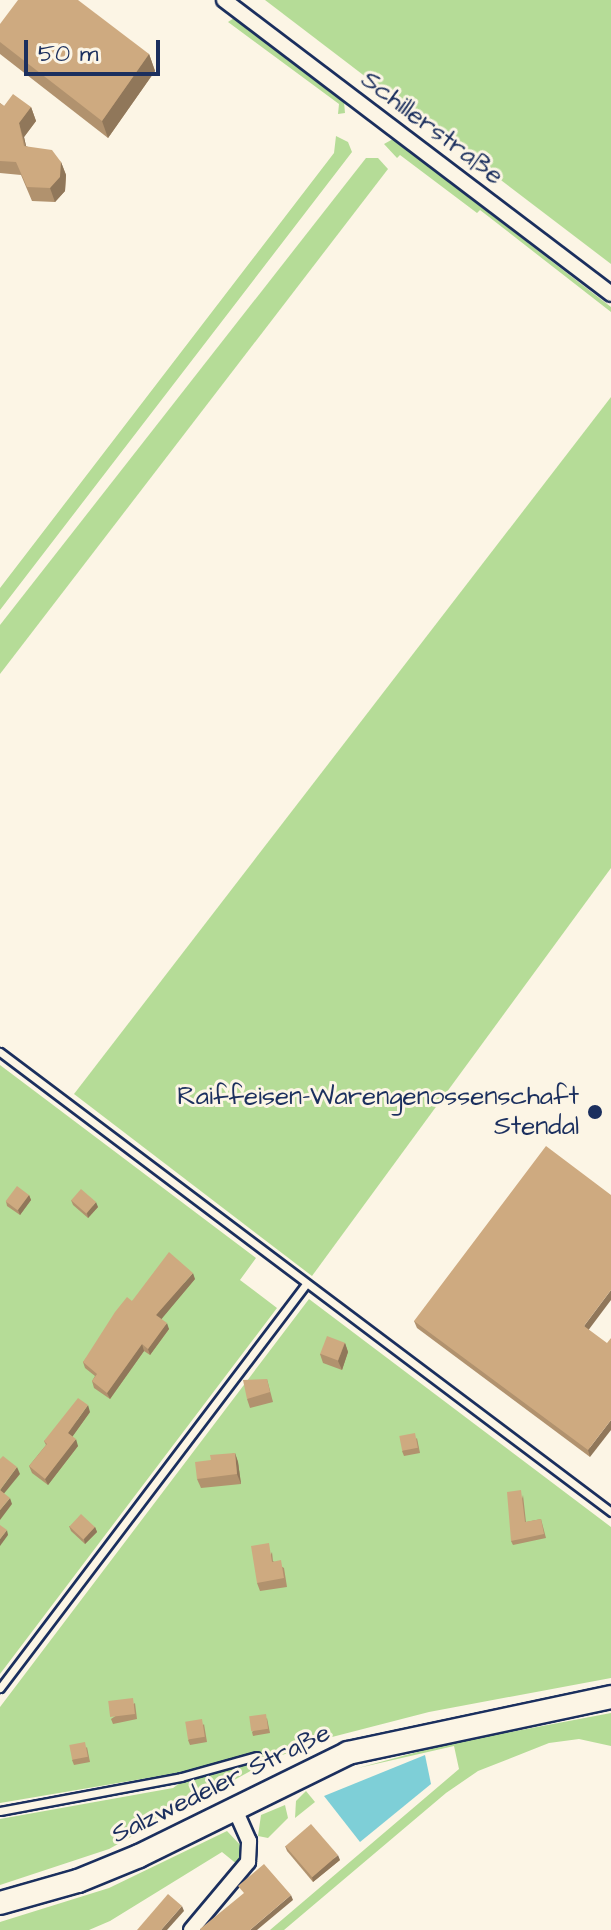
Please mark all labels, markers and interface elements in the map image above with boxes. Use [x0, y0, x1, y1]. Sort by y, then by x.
scale bar [28, 24, 164, 74]
text: 50 m [38, 37, 98, 71]
street label: Schillerstraße [355, 64, 509, 192]
place label: Raiffeisen-Warengenossenschaft Stendal [177, 1081, 579, 1142]
marker: Raiffeisen-Warengenossenschaft Stendal [586, 1103, 604, 1121]
street label: Salzwedeler Straße [106, 1717, 336, 1851]

